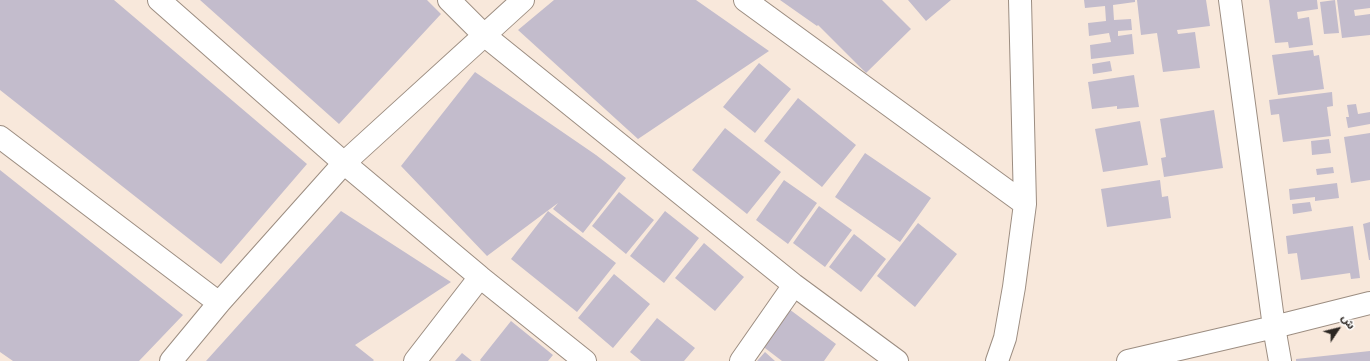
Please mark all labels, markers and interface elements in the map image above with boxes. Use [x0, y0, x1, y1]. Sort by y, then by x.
north arrow [1318, 309, 1358, 349]
text: ش [1339, 312, 1358, 332]

